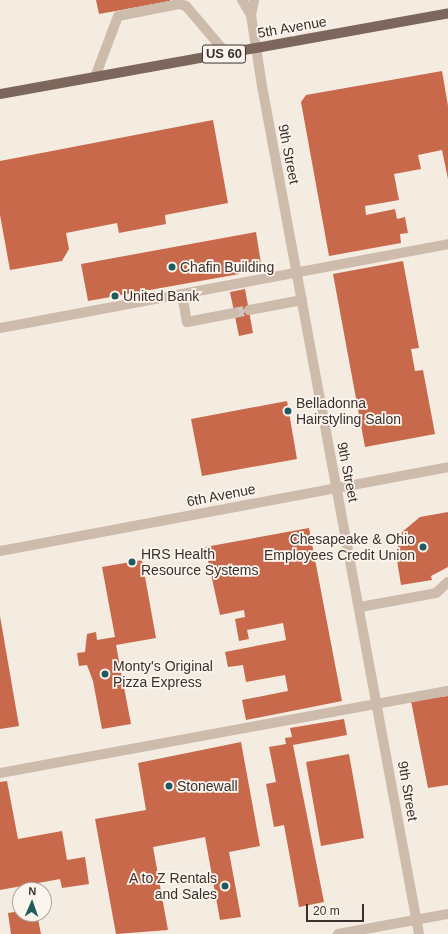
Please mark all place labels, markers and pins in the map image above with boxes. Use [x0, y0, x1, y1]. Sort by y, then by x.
place label: Chafin Building [180, 259, 274, 275]
marker: Chafin Building [167, 262, 177, 272]
place label: United Bank [123, 288, 199, 304]
marker: United Bank [110, 291, 120, 301]
place label: Belladonna Hairstyling Salon [296, 395, 401, 428]
marker: Belladonna Hairstyling Salon [283, 406, 293, 416]
place label: Chesapeake & Ohio Employees Credit Union [264, 531, 415, 564]
marker: Chesapeake & Ohio Employees Credit Union [418, 542, 428, 552]
place label: HRS Health Resource Systems [141, 546, 258, 578]
marker: HRS Health Resource Systems [126, 556, 138, 568]
place label: Monty's Original Pizza Express [113, 658, 213, 690]
marker: Monty's Original Pizza Express [100, 669, 110, 679]
place label: Stonewall [177, 778, 238, 794]
marker: Stonewall [164, 781, 174, 791]
place label: A to Z Rentals and Sales [128, 870, 217, 902]
marker: A to Z Rentals and Sales [220, 881, 230, 891]

